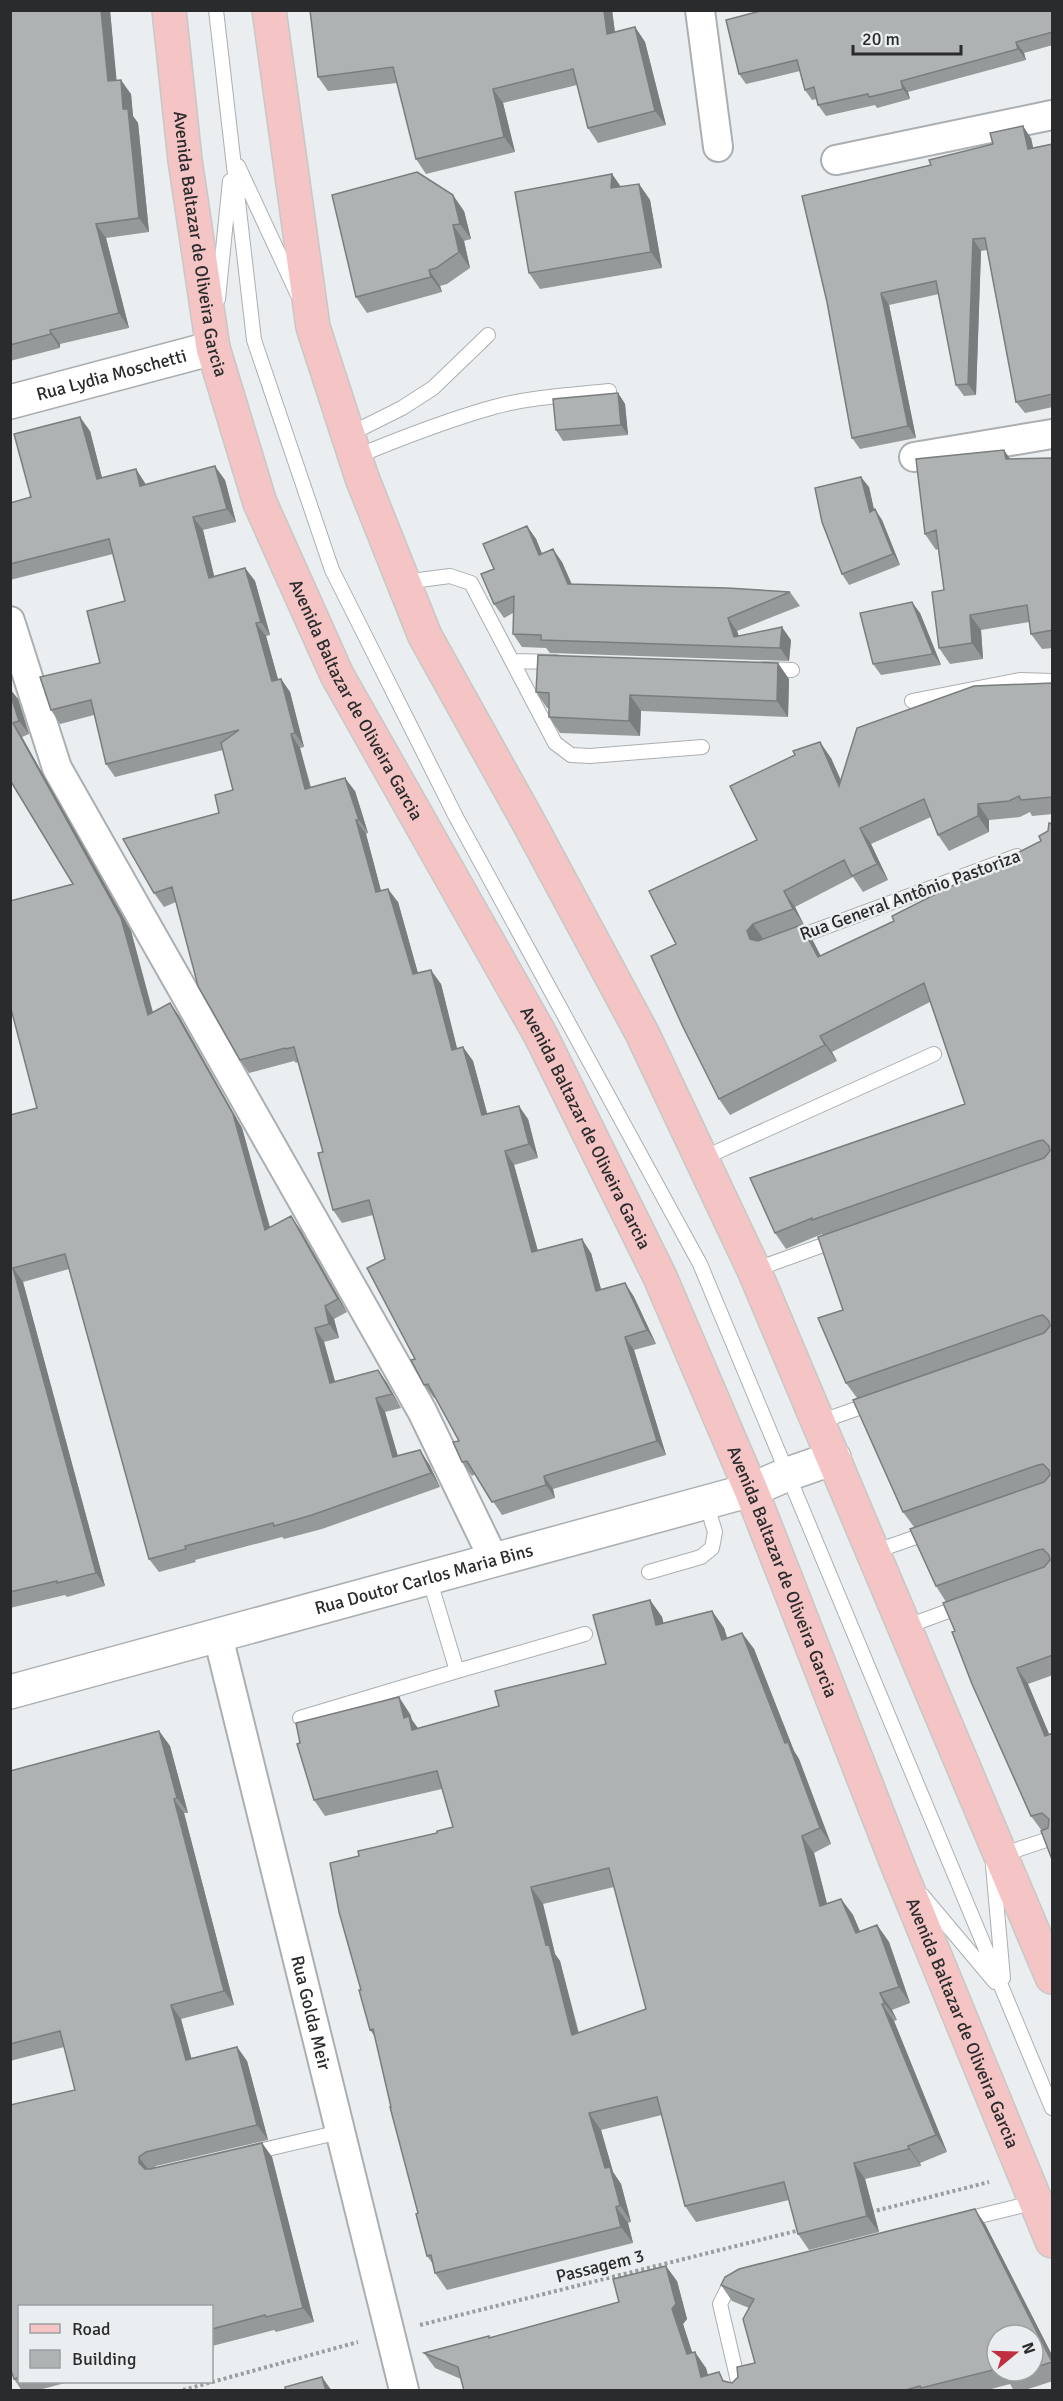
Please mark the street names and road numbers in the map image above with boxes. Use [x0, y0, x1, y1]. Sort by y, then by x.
street label: Avenida Baltazar de Oliveira Garcia [169, 110, 232, 379]
street label: Rua Lydia Moschetti [34, 345, 189, 405]
street label: Avenida Baltazar de Oliveira Garcia [285, 576, 428, 824]
street label: Rua General Antônio Pastoriza [797, 845, 1023, 945]
street label: Avenida Baltazar de Oliveira Garcia [515, 1002, 656, 1253]
street label: Avenida Baltazar de Oliveira Garcia [722, 1443, 842, 1701]
street label: Rua Doutor Carlos Maria Bins [312, 1539, 536, 1619]
street label: Avenida Baltazar de Oliveira Garcia [901, 1895, 1024, 2152]
street label: Rua Golda Meir [286, 1953, 336, 2073]
street label: Passagem 3 [554, 2244, 646, 2288]

